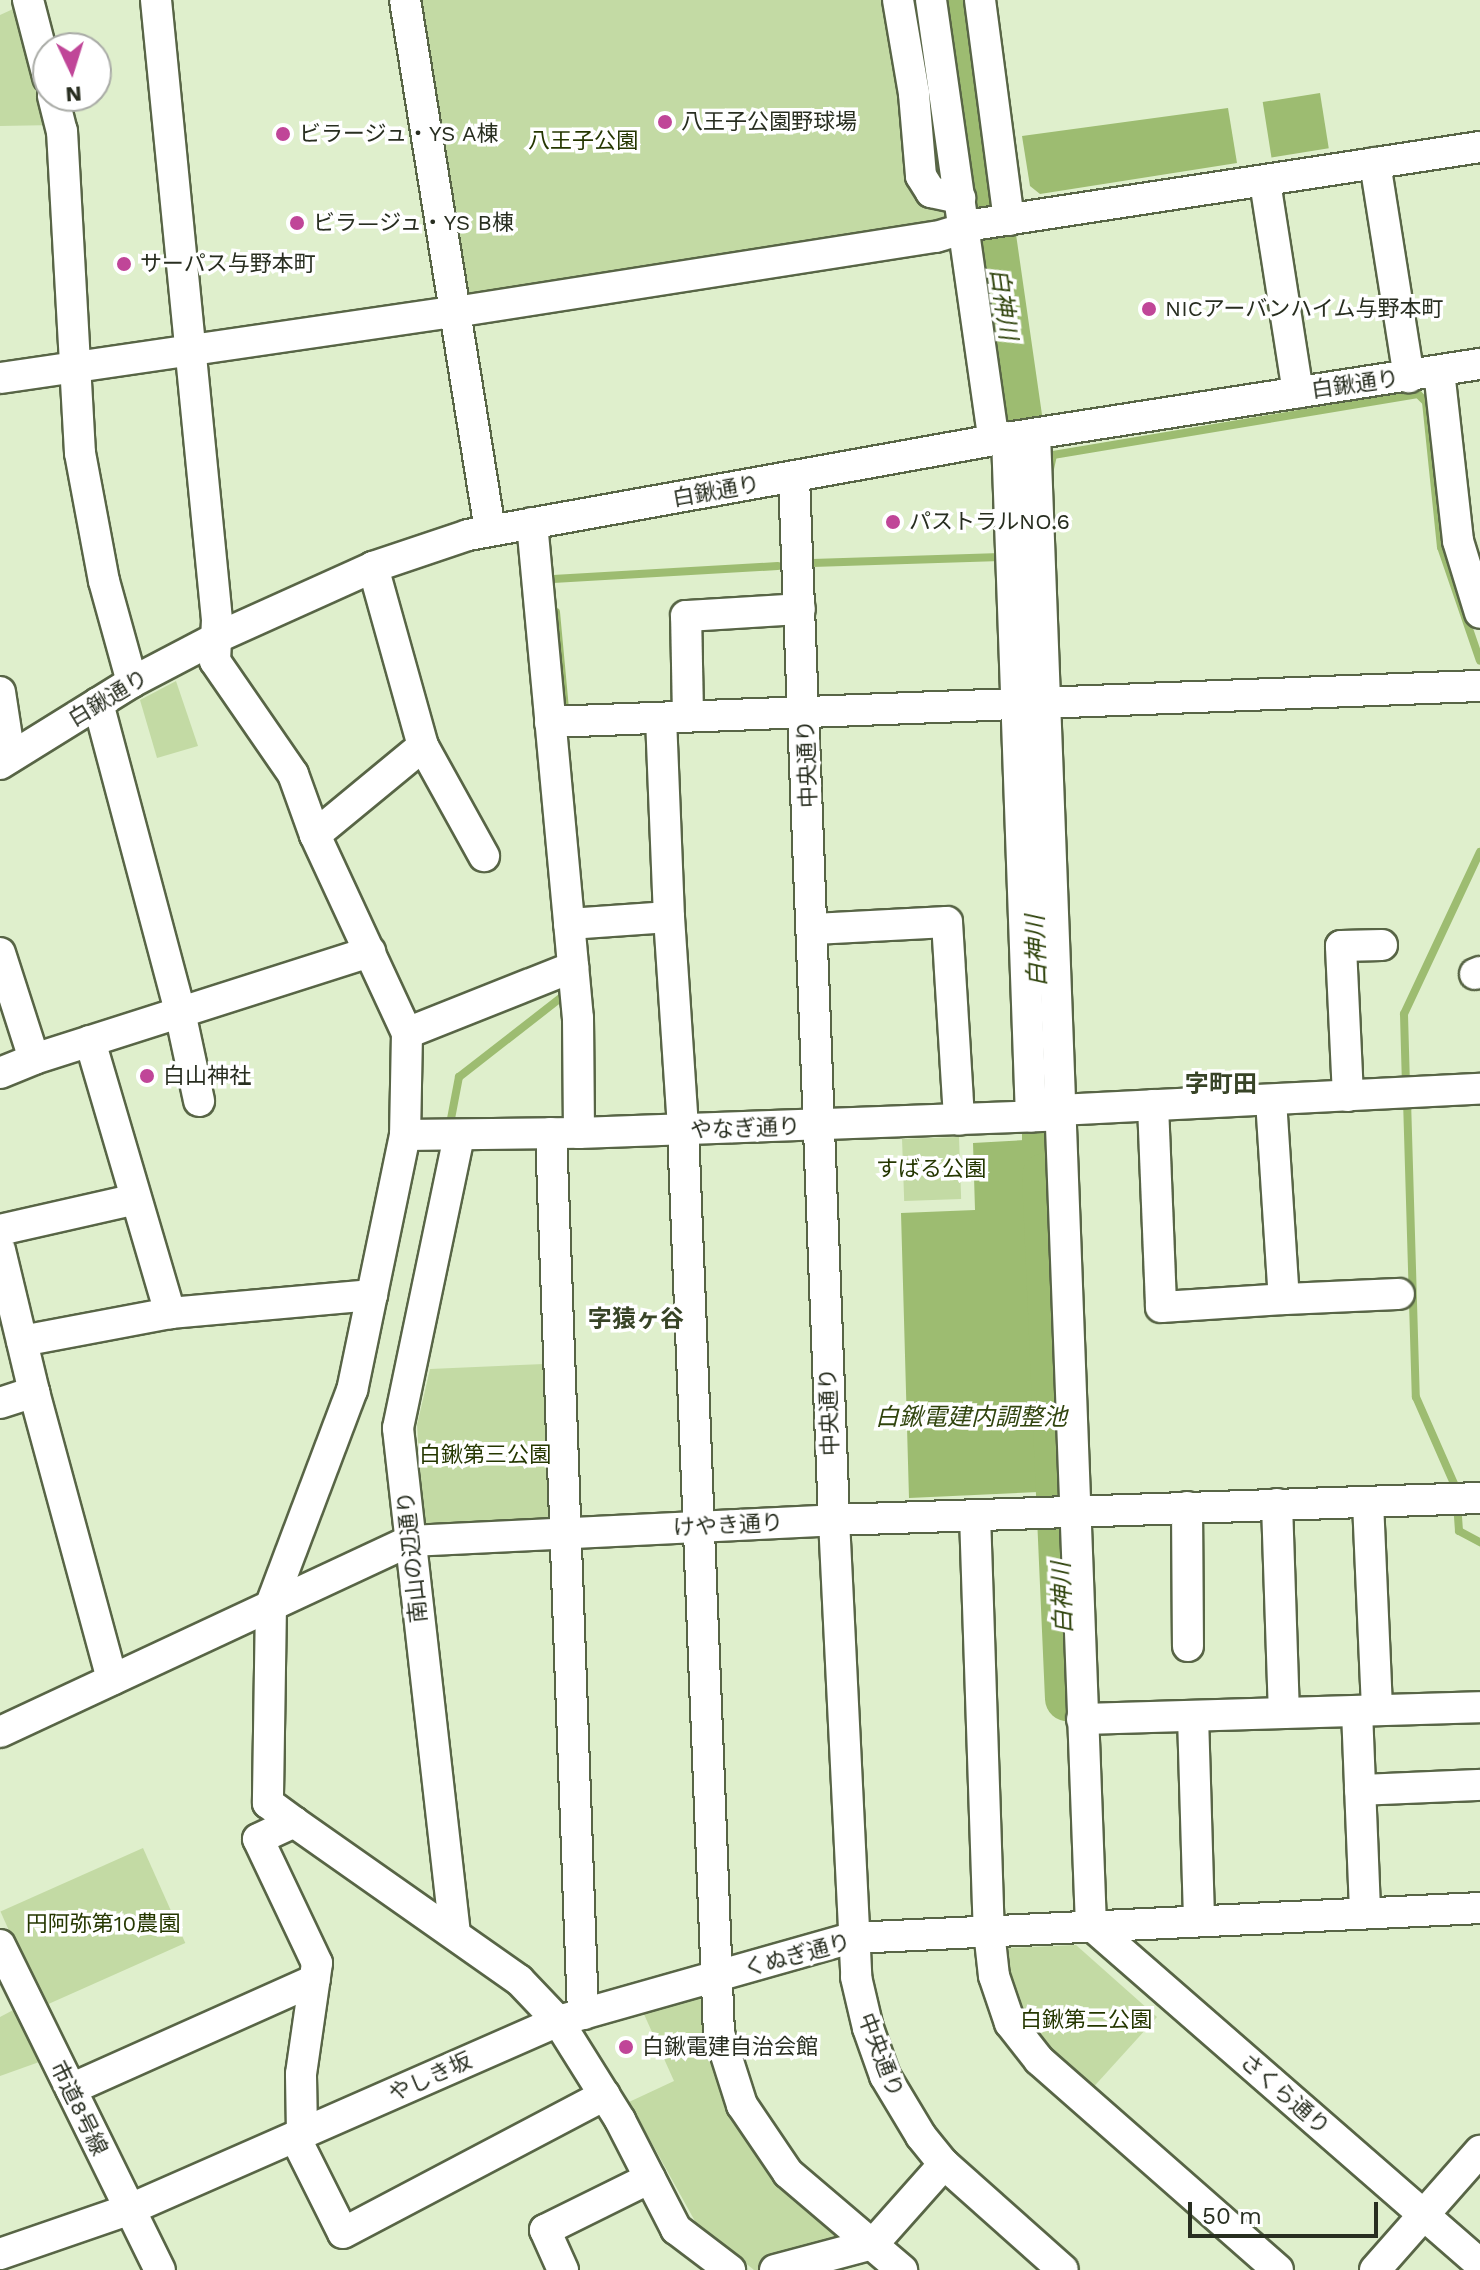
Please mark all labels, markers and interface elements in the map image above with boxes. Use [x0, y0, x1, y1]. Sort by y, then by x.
north arrow [32, 32, 112, 112]
text: N [65, 81, 83, 107]
place label: 八王子公園野球場 [681, 109, 857, 135]
marker: 八王子公園野球場 [656, 113, 674, 131]
place label: ビラージュ・YS A棟 [299, 121, 501, 147]
marker: ビラージュ・YS A棟 [274, 125, 292, 143]
park label: 八王子公園 [528, 128, 638, 154]
place label: ビラ―ジュ・YS B棟 [313, 210, 515, 236]
marker: ビラ―ジュ・YS B棟 [288, 214, 306, 232]
place label: サーパス与野本町 [140, 251, 316, 277]
marker: サーパス与野本町 [115, 255, 133, 273]
water label: 白神川 [984, 266, 1022, 342]
place label: NICアーバンハイム与野本町 [1165, 296, 1443, 322]
marker: NICアーバンハイム与野本町 [1140, 300, 1158, 318]
street label: 白鍬通り [1310, 365, 1400, 403]
street label: 白鍬通り [670, 470, 762, 512]
place label: パストラルNO.6 [909, 509, 1070, 535]
marker: パストラルNO.6 [884, 513, 902, 531]
street label: 白鍬通り [63, 664, 153, 732]
street label: 中央通り [792, 720, 822, 808]
water label: 白神川 [1021, 915, 1053, 987]
place label: 白山神社 [163, 1063, 251, 1089]
marker: 白山神社 [138, 1067, 156, 1085]
district label: 字町田 [1185, 1071, 1257, 1099]
street label: やなぎ通り [690, 1113, 800, 1143]
park label: すばる公園 [876, 1156, 986, 1182]
district label: 字猿ヶ谷 [588, 1306, 684, 1334]
street label: 中央通り [814, 1368, 844, 1456]
water label: 白鍬電建内調整池 [875, 1404, 1067, 1432]
park label: 白鍬第三公園 [419, 1442, 551, 1468]
street label: 南山の辺通り [392, 1490, 432, 1624]
street label: けやき通り [672, 1509, 784, 1541]
water label: 白神川 [1047, 1562, 1079, 1634]
park label: 円阿弥第10農園 [26, 1911, 180, 1937]
street label: くぬぎ通り [740, 1928, 854, 1982]
park label: 白鍬第二公園 [1020, 2007, 1152, 2033]
street label: 中央通り [853, 2009, 909, 2101]
place label: 白鍬電建自治会館 [642, 2034, 818, 2060]
marker: 白鍬電建自治会館 [617, 2038, 635, 2056]
street label: やしき坂 [384, 2047, 476, 2107]
street label: さくら通り [1235, 2048, 1335, 2140]
street label: 市道8号線 [45, 2057, 113, 2159]
scale bar [1192, 2186, 1382, 2236]
text: 50 m [1202, 2202, 1262, 2230]

